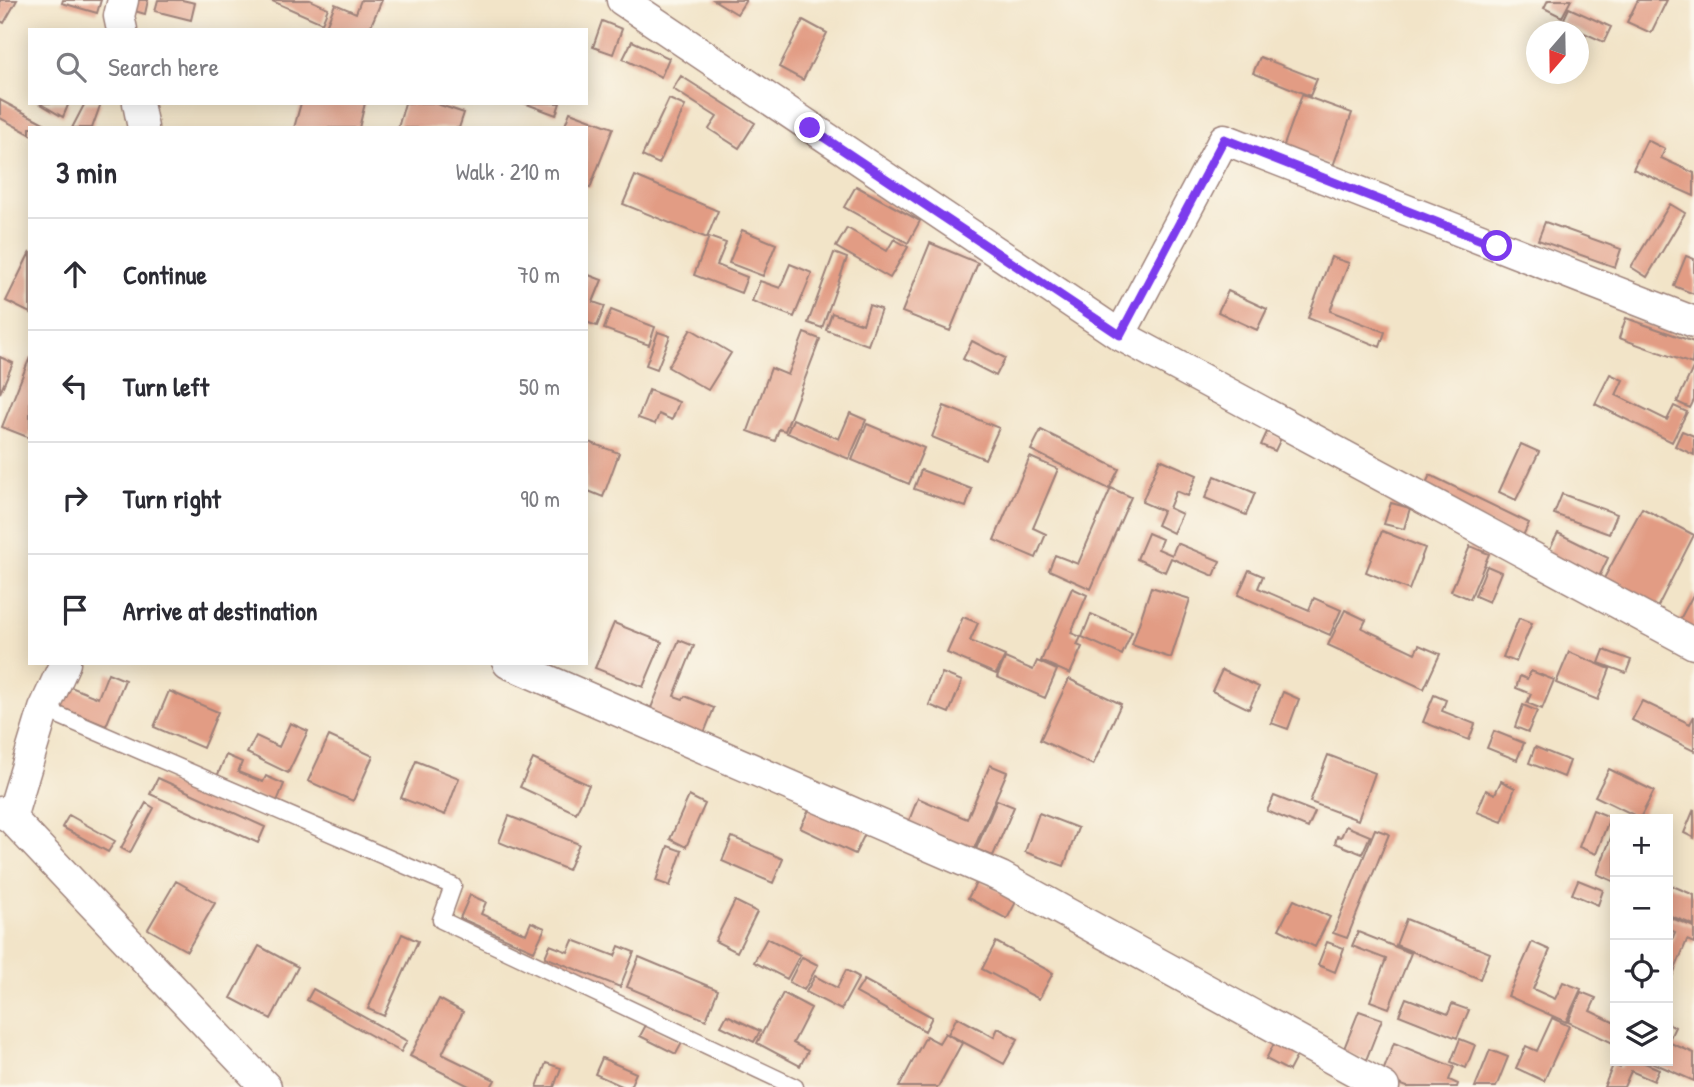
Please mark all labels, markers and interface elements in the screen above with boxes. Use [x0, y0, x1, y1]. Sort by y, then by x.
north arrow [1526, 21, 1589, 84]
search box [28, 28, 588, 105]
icon: search [52, 48, 90, 86]
text: Search here [108, 49, 219, 84]
route end [794, 112, 825, 143]
text: 3 min [56, 152, 117, 192]
text: Walk · 210 m [456, 156, 560, 187]
route start [1481, 230, 1512, 261]
icon: ahead [56, 255, 94, 293]
text: Continue [123, 257, 207, 292]
text: 70 m [517, 259, 560, 290]
icon: left [56, 367, 94, 405]
text: Turn left [123, 369, 209, 404]
text: 50 m [519, 371, 560, 402]
icon: right [56, 479, 94, 517]
text: Turn right [123, 481, 221, 516]
text: 90 m [520, 483, 560, 514]
icon: arrive [56, 591, 94, 629]
text: Arrive at destination [123, 593, 318, 628]
map controls [1610, 814, 1673, 1066]
button: + [1610, 814, 1673, 877]
button: − [1610, 877, 1673, 940]
button: locate [1610, 940, 1673, 1003]
button: layers [1610, 1003, 1673, 1066]

